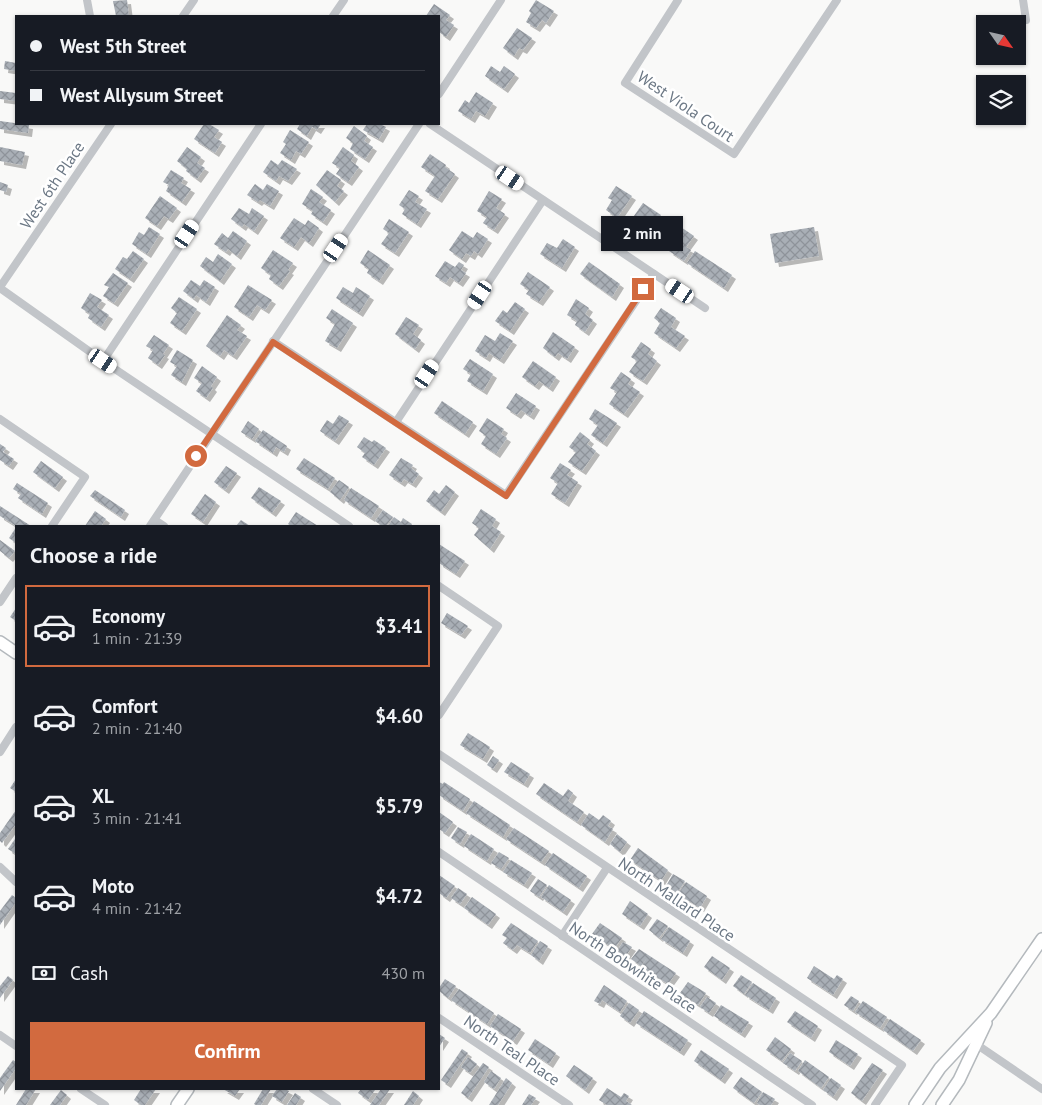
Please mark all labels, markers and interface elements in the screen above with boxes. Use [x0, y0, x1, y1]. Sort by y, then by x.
north arrow [976, 15, 1026, 65]
map controls [976, 15, 1026, 125]
text: West 5th Street [60, 34, 186, 58]
street label: West Viola Court [634, 66, 739, 146]
button: layers [976, 75, 1026, 125]
text: West Allysum Street [60, 83, 223, 107]
street label: West 6th Place [16, 138, 88, 232]
car [493, 163, 526, 193]
callout: 2 min [602, 216, 684, 252]
car [172, 217, 201, 251]
text: 2 min [622, 223, 662, 243]
car [321, 231, 350, 265]
car [663, 276, 696, 306]
car [465, 278, 494, 312]
route end [632, 278, 654, 300]
car [86, 346, 119, 376]
car [412, 357, 441, 391]
route start [185, 445, 207, 467]
text: Choose a ride [30, 541, 157, 569]
icon: car [32, 604, 77, 649]
text: Economy [92, 604, 165, 628]
text: $3.41 [375, 614, 423, 638]
text: 1 min · 21:39 [92, 628, 182, 648]
icon: car [32, 694, 77, 739]
text: Comfort [92, 694, 158, 718]
text: $4.60 [375, 704, 423, 728]
text: 2 min · 21:40 [92, 718, 182, 738]
icon: car [32, 784, 77, 829]
text: XL [92, 784, 114, 808]
text: $5.79 [375, 794, 423, 818]
text: 3 min · 21:41 [92, 808, 182, 828]
street label: North Mallard Place [615, 853, 739, 945]
icon: car [32, 874, 77, 919]
text: Moto [92, 874, 134, 898]
text: $4.72 [375, 884, 423, 908]
text: 4 min · 21:42 [92, 898, 182, 918]
street label: North Bobwhite Place [566, 917, 700, 1017]
icon: cash [30, 959, 58, 987]
text: Cash [70, 961, 108, 985]
text: 430 m [382, 963, 425, 983]
street label: North Teal Place [460, 1011, 564, 1089]
button: Confirm [30, 1022, 425, 1080]

